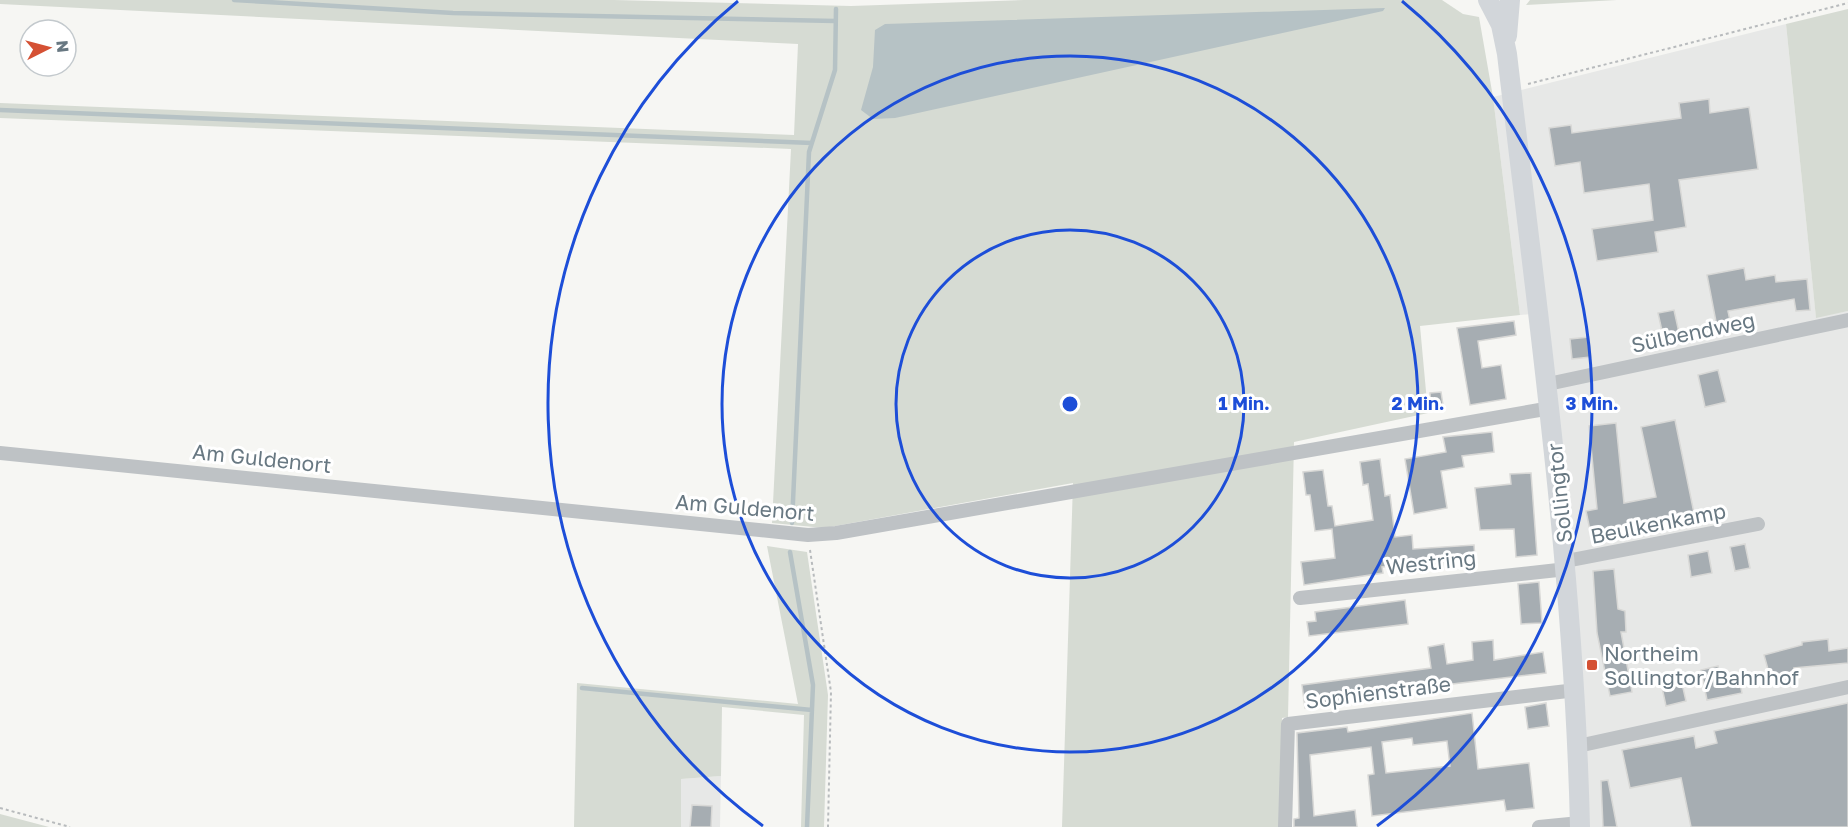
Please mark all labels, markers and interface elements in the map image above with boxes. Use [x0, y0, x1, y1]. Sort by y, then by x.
north arrow [18, 18, 78, 78]
text: N [52, 39, 73, 54]
street label: Sülbendweg [1629, 306, 1757, 358]
text: 1 Min. [1218, 392, 1270, 414]
text: 2 Min. [1391, 392, 1445, 414]
text: 3 Min. [1565, 392, 1619, 414]
centre of rings [1060, 394, 1080, 414]
street label: Am Guldenort [191, 438, 333, 478]
street label: Sollingtor [1541, 442, 1577, 544]
street label: Am Guldenort [674, 488, 816, 526]
street label: Beulkenkamp [1588, 497, 1728, 549]
street label: Westring [1385, 544, 1477, 580]
place label: Northeim Sollingtor/Bahnhof [1604, 640, 1799, 690]
marker: Northeim Sollingtor/Bahnhof [1585, 658, 1599, 672]
street label: Sophienstraße [1304, 670, 1452, 714]

